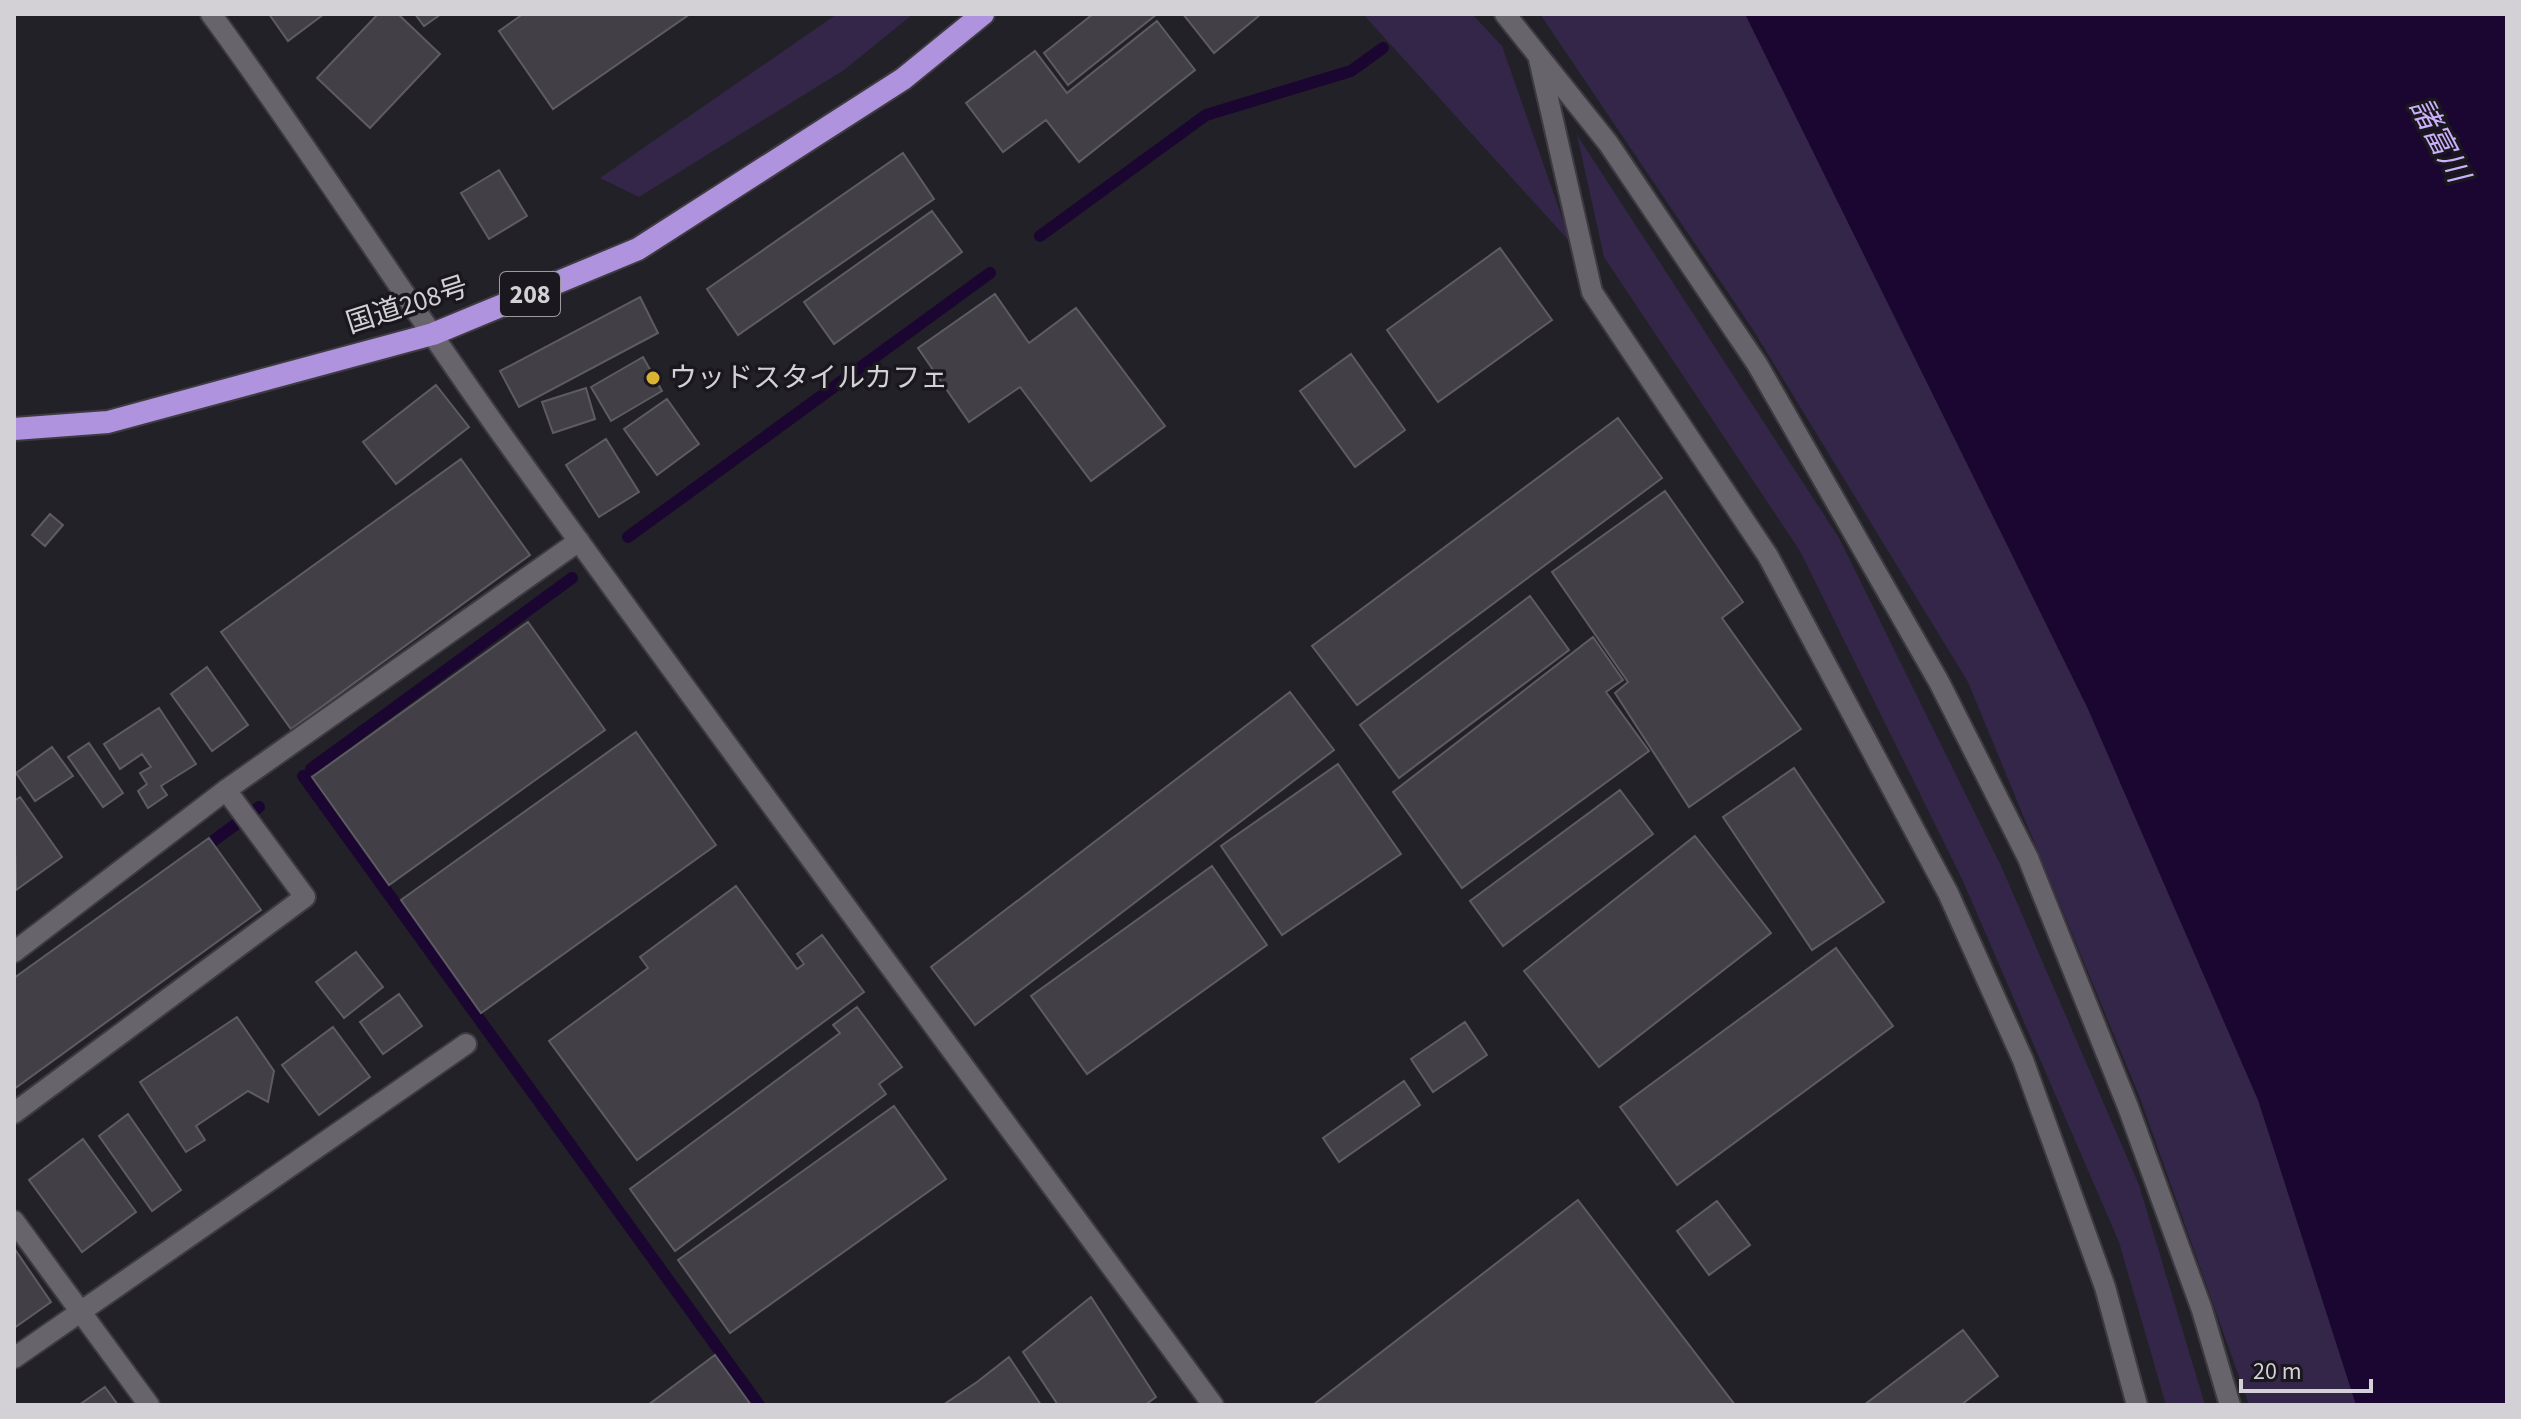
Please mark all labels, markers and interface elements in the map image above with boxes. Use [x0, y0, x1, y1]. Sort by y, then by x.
water label: 諸富川 [2399, 90, 2481, 192]
street label: 国道208号 [341, 267, 473, 343]
road number: 208 [500, 272, 560, 316]
place label: ウッドスタイルカフェ [669, 358, 948, 398]
marker: ウッドスタイルカフェ [644, 369, 662, 387]
scale bar [2241, 1343, 2371, 1393]
text: 20 m [2253, 1354, 2302, 1389]

